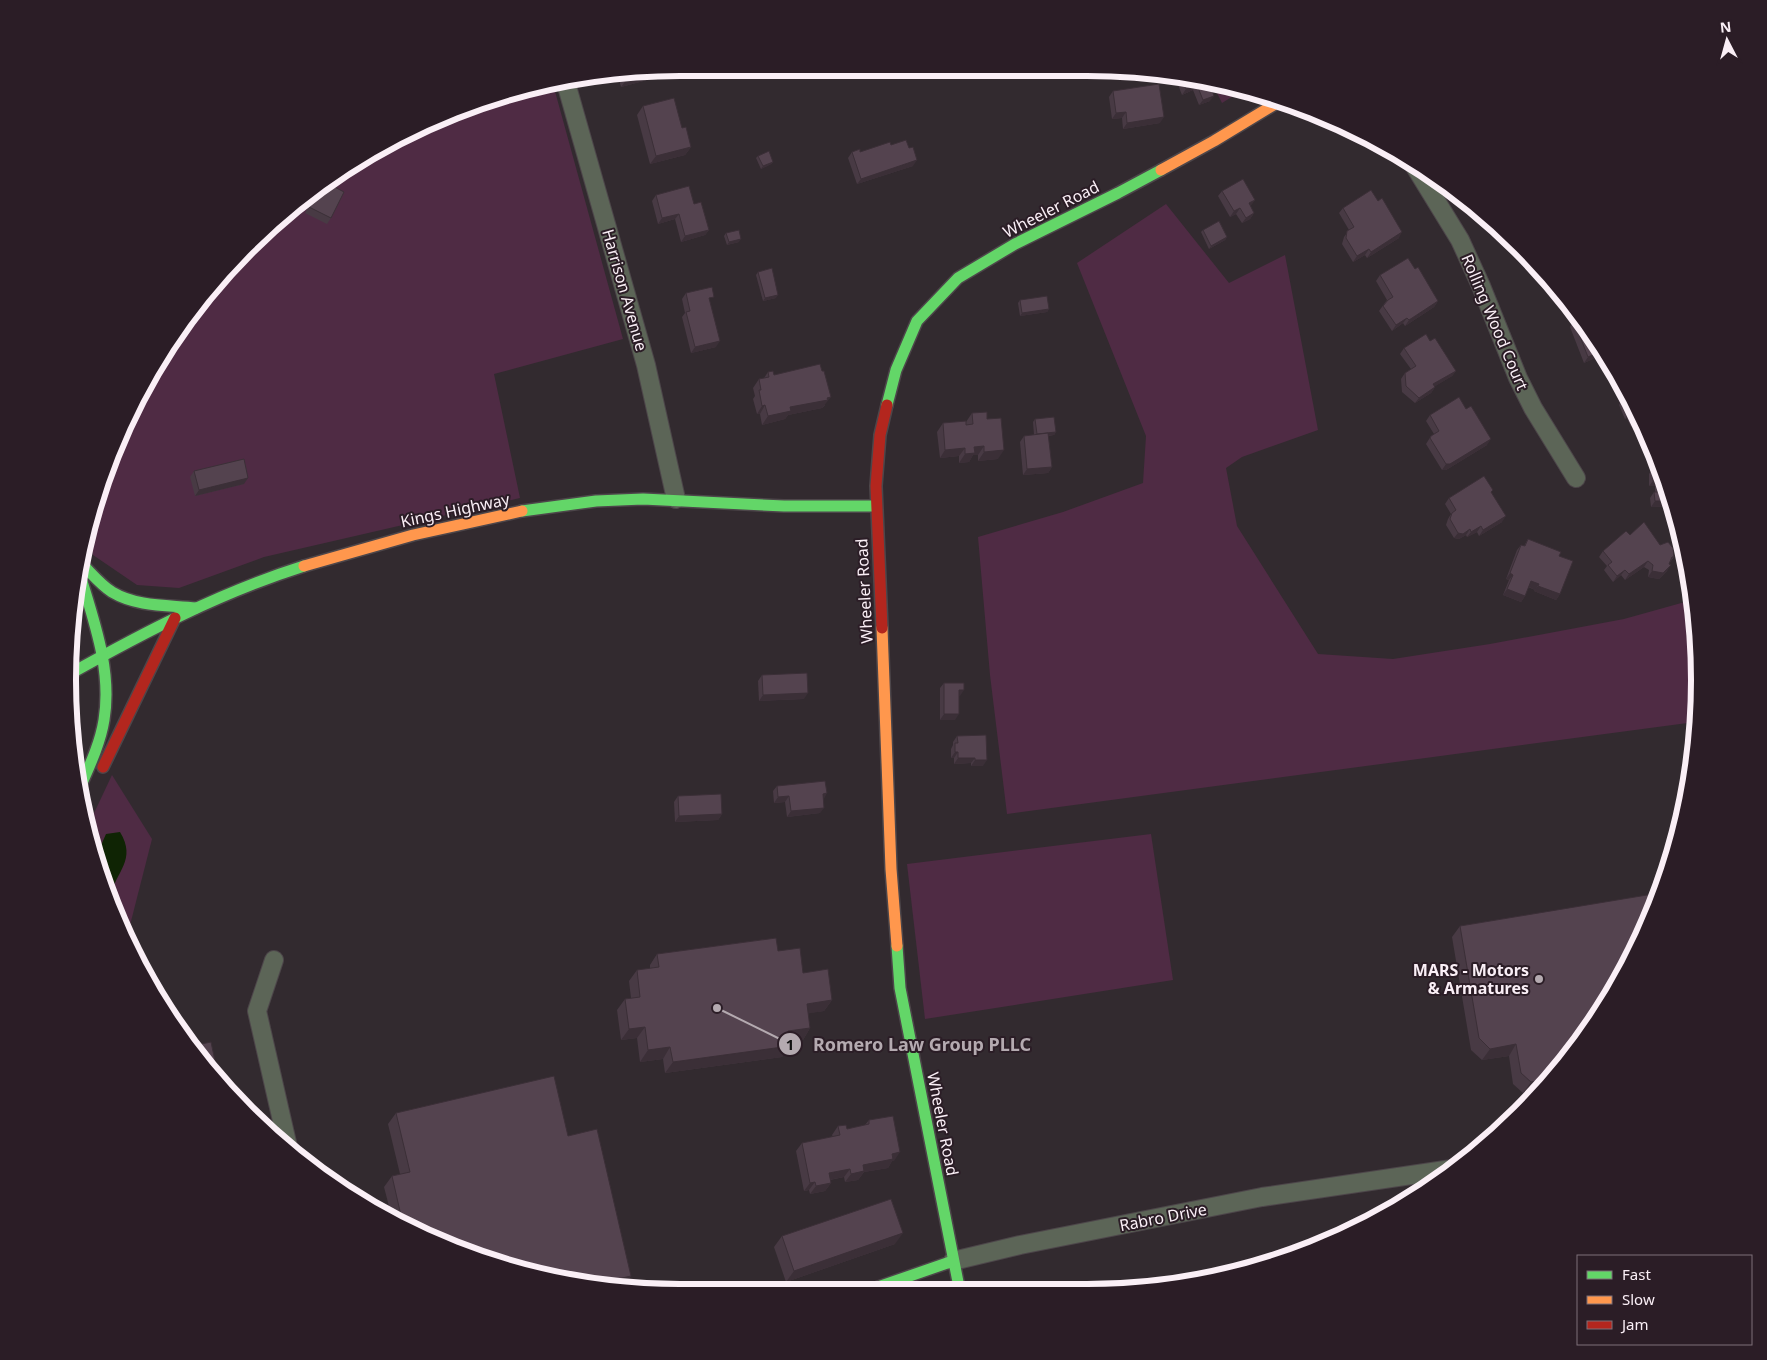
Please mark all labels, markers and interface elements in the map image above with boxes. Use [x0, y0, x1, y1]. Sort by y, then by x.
north arrow [1702, 15, 1752, 65]
text: N [1719, 17, 1732, 37]
street label: Wheeler Road [999, 175, 1103, 243]
street label: Harrison Avenue [597, 227, 653, 353]
street label: Rolling Wood Court [1456, 251, 1534, 394]
street label: Kings Highway [398, 488, 512, 532]
street label: Wheeler Road [850, 538, 878, 644]
place label: MARS - Motors & Armatures [1413, 959, 1529, 999]
marker: MARS - Motors & Armatures [1533, 973, 1545, 985]
callout: Romero Law Group PLLC [777, 1028, 1041, 1061]
text: Romero Law Group PLLC [813, 1032, 1031, 1056]
text: 1 [786, 1034, 794, 1054]
street label: Wheeler Road [922, 1070, 964, 1178]
street label: Rabro Drive [1117, 1198, 1209, 1236]
legend [1577, 1255, 1752, 1345]
text: Fast [1622, 1264, 1651, 1284]
text: Slow [1622, 1289, 1655, 1309]
text: Jam [1620, 1314, 1649, 1334]

